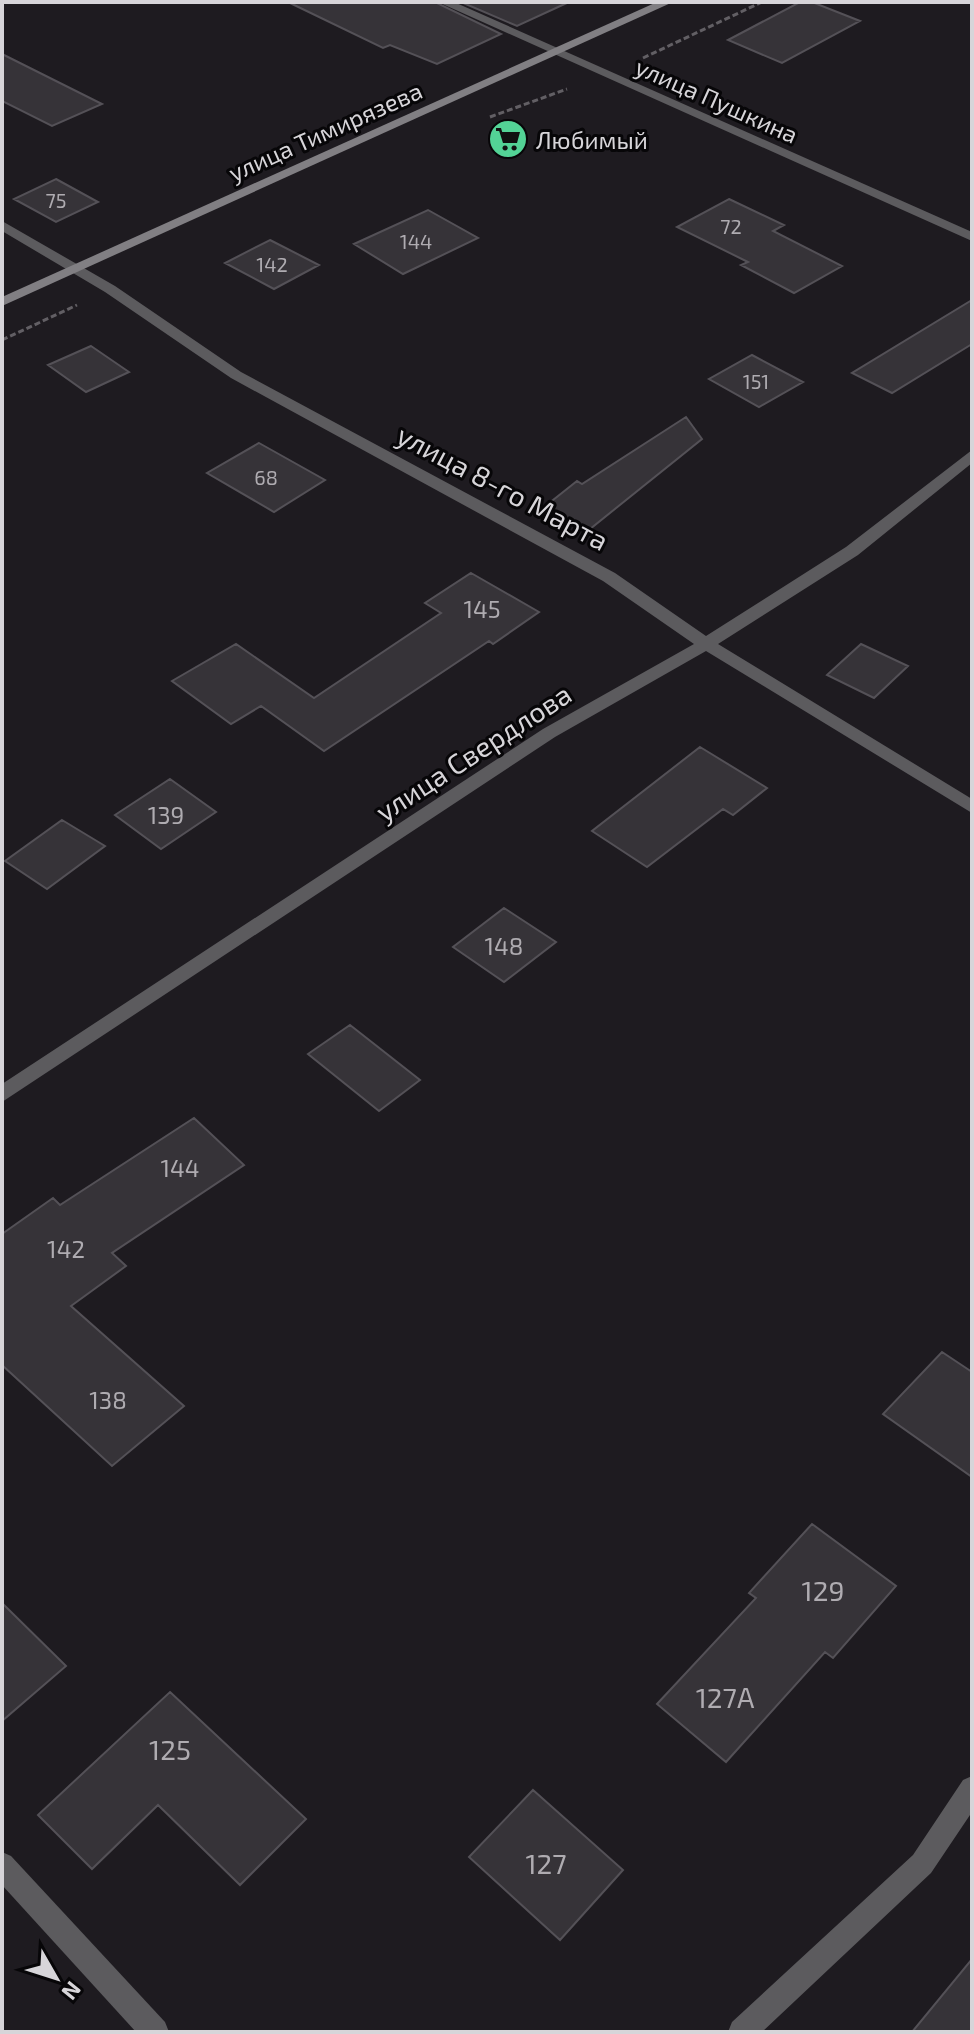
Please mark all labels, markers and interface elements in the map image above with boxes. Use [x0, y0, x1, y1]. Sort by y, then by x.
street label: улица Пушкина [631, 51, 803, 150]
street label: улица Тимирязева [224, 75, 427, 188]
supermarket icon: Любимый [487, 118, 529, 160]
place label: Любимый [536, 125, 648, 154]
house number: 75 [46, 188, 66, 212]
house number: 72 [720, 214, 742, 238]
house number: 144 [400, 229, 432, 253]
house number: 142 [256, 252, 288, 276]
house number: 151 [743, 369, 769, 393]
street label: улица 8-го Марта [392, 417, 614, 557]
house number: 68 [254, 465, 278, 489]
house number: 145 [463, 594, 501, 623]
street label: улица Свердлова [369, 676, 577, 828]
house number: 139 [148, 800, 184, 829]
house number: 148 [485, 931, 523, 960]
house number: 144 [160, 1153, 200, 1182]
house number: 142 [47, 1234, 85, 1263]
house number: 138 [89, 1385, 127, 1414]
house number: 129 [802, 1573, 844, 1607]
house number: 127А [696, 1680, 755, 1714]
house number: 125 [149, 1732, 191, 1766]
house number: 127 [525, 1846, 567, 1880]
north arrow [16, 1938, 96, 2018]
text: N [57, 1977, 87, 2006]

